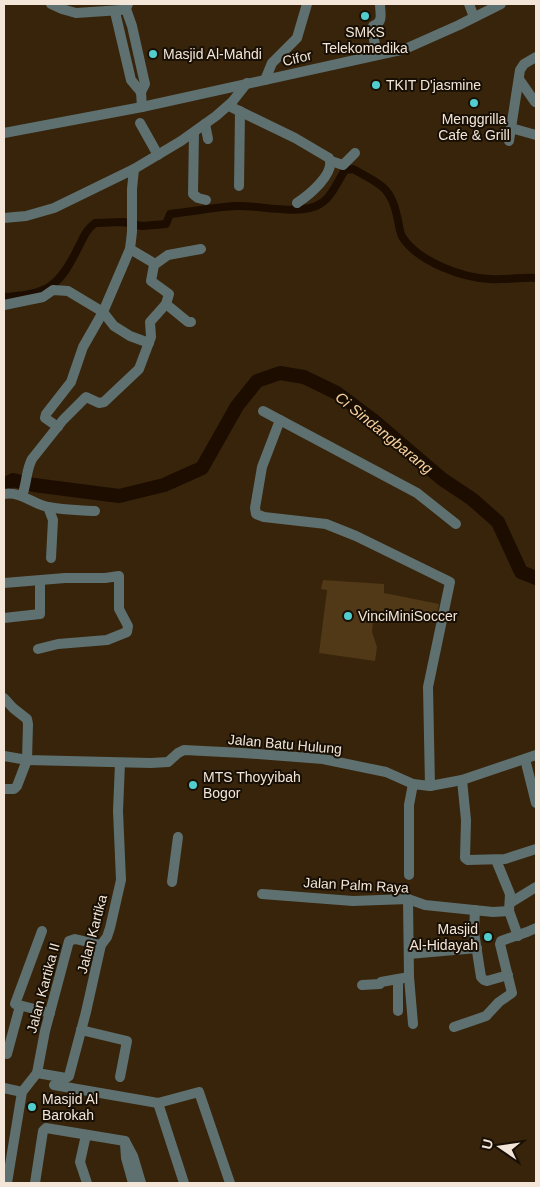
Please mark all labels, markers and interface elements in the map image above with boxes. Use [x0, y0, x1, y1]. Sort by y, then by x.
marker: SMKS Telekomedika [359, 10, 371, 22]
place label: SMKS Telekomedika [322, 24, 408, 56]
place label: Masjid Al-Mahdi [163, 46, 262, 62]
street label: Cifor [281, 47, 314, 69]
marker: Masjid Al-Mahdi [147, 48, 159, 60]
place label: TKIT D'jasmine [386, 77, 481, 93]
marker: TKIT D'jasmine [370, 79, 382, 91]
marker: Menggrilla Cafe & Grill [468, 97, 480, 109]
place label: Menggrilla Cafe & Grill [438, 111, 510, 143]
water label: Ci Sindangbarang [332, 388, 437, 477]
place label: VinciMiniSoccer [358, 608, 458, 624]
marker: VinciMiniSoccer [342, 610, 354, 622]
street label: Jalan Batu Hulung [227, 731, 343, 757]
place label: MTS Thoyyibah Bogor [203, 769, 301, 801]
marker: MTS Thoyyibah Bogor [187, 779, 199, 791]
street label: Jalan Palm Raya [303, 874, 409, 896]
street label: Jalan Kartika [74, 893, 110, 975]
place label: Masjid Al-Hidayah [410, 921, 478, 953]
marker: Masjid Al-Hidayah [482, 931, 494, 943]
street label: Jalan Kartika II [23, 941, 63, 1035]
place label: Masjid Al Barokah [42, 1091, 98, 1123]
marker: Masjid Al Barokah [26, 1101, 38, 1113]
north arrow [475, 1122, 525, 1172]
text: U [478, 1137, 496, 1151]

